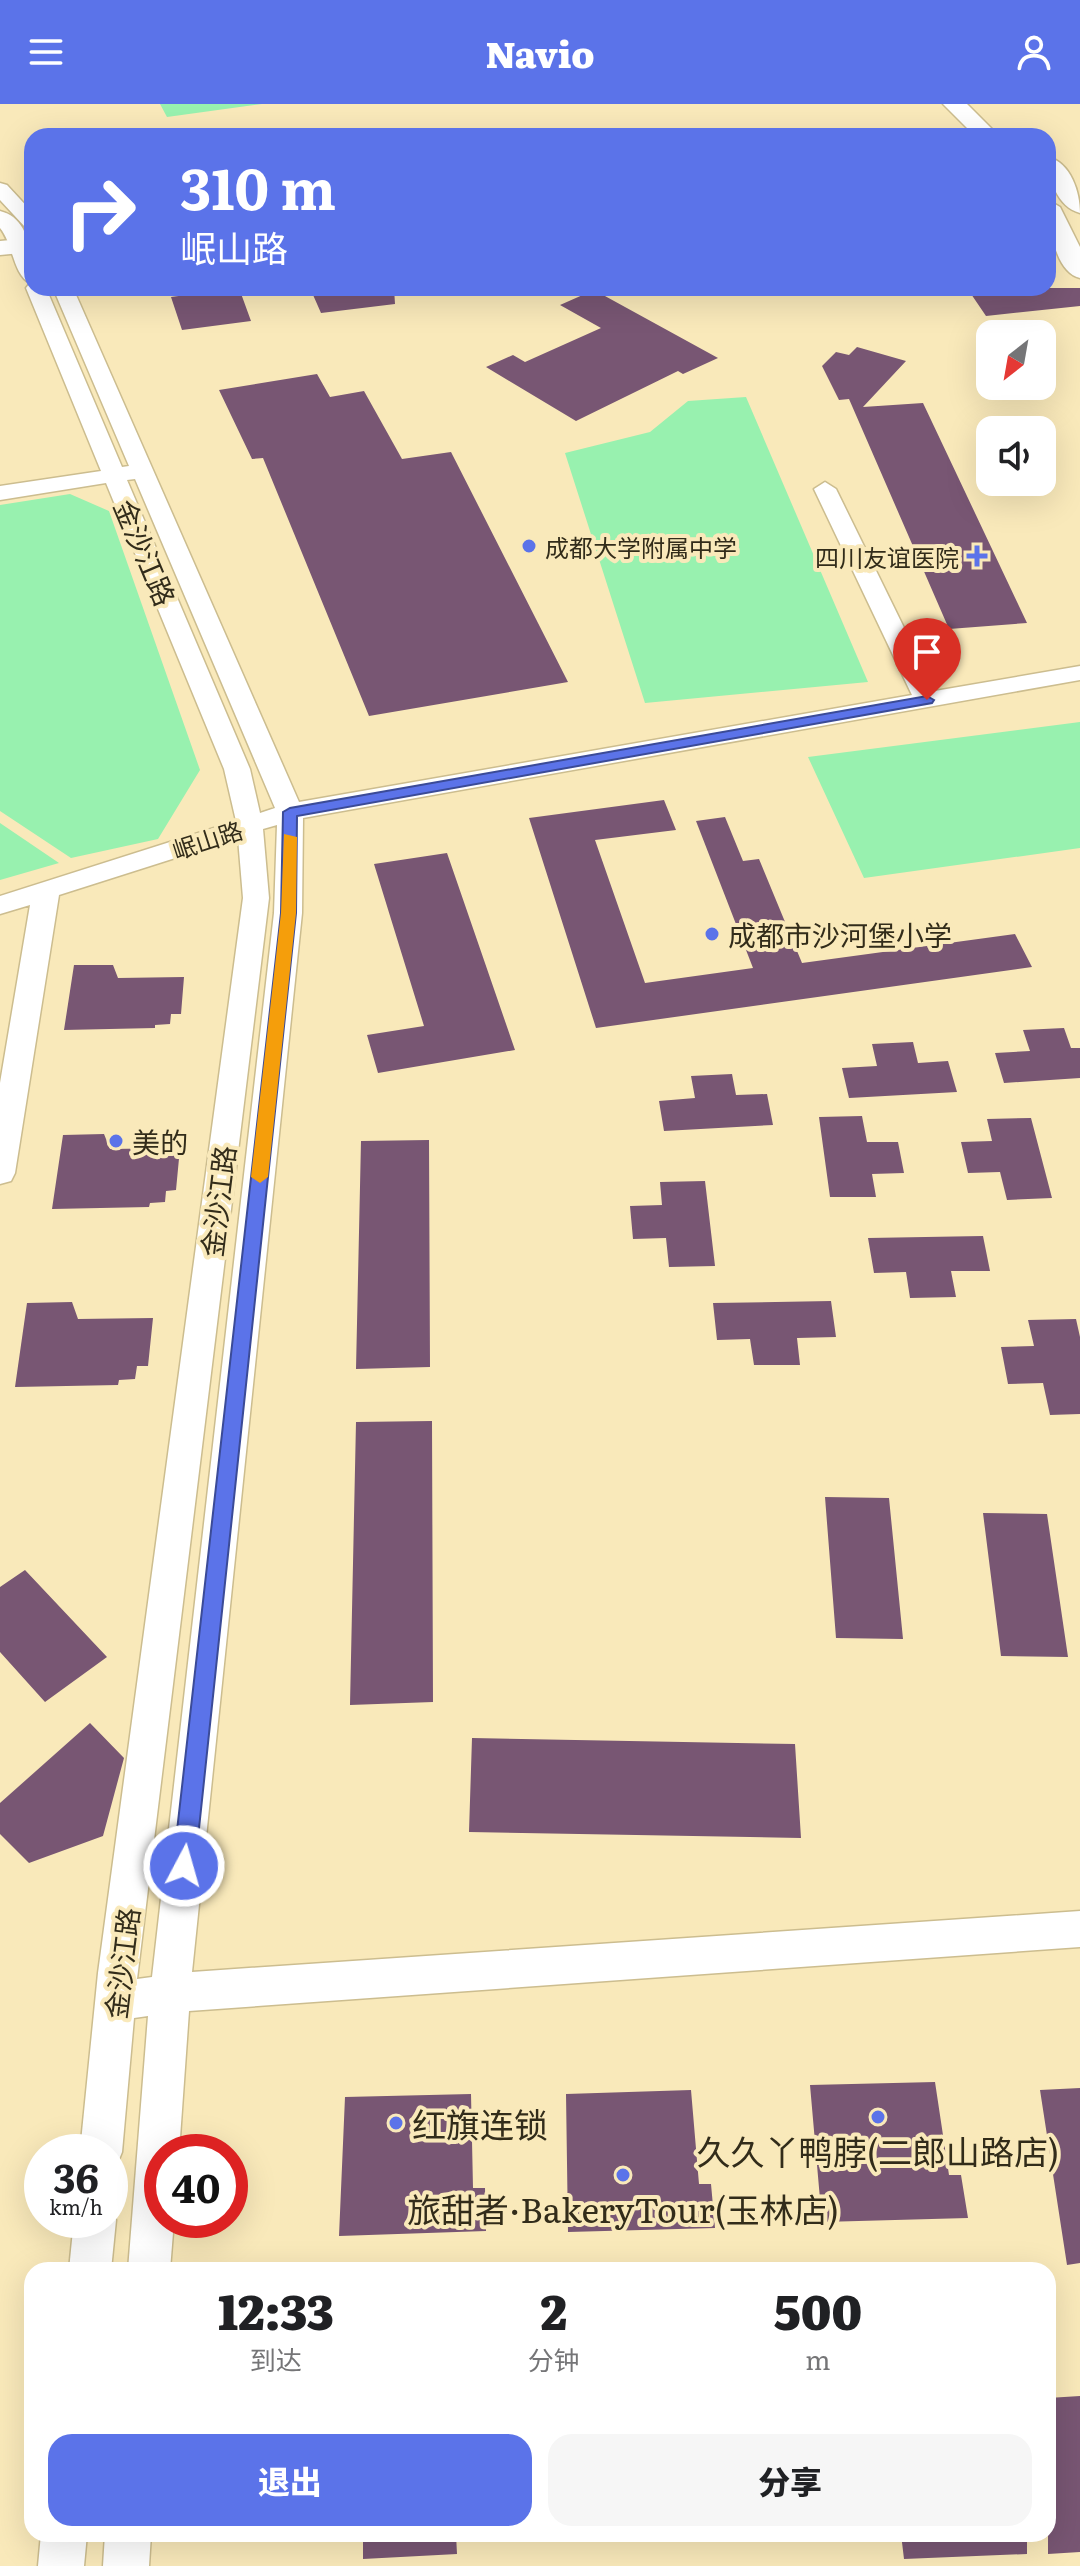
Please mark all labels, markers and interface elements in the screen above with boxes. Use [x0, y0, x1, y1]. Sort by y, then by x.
text: Navio [485, 26, 595, 79]
icon: menu [24, 30, 68, 74]
icon: person [1012, 30, 1056, 74]
text: 310 m [180, 144, 336, 227]
icon: right [48, 160, 152, 264]
text: 岷山路 [180, 220, 288, 273]
north arrow [976, 320, 1056, 400]
map controls [976, 320, 1056, 496]
button: sound [976, 416, 1056, 496]
street label: 金沙江路 [105, 492, 187, 612]
place label: 成都大学附属中学 [545, 529, 737, 564]
marker: 成都大学附属中学 [520, 537, 538, 555]
place label: 四川友谊医院 [815, 539, 959, 574]
marker: 四川友谊医院 [966, 545, 988, 567]
pin [893, 618, 961, 700]
icon: arrive [905, 630, 949, 674]
street label: 岷山路 [167, 811, 247, 867]
place label: 成都市沙河堡小学 [728, 913, 952, 955]
marker: 成都市沙河堡小学 [703, 925, 721, 943]
place label: 美的 [132, 1120, 188, 1162]
marker: 美的 [107, 1132, 125, 1150]
street label: 金沙江路 [189, 1143, 245, 1259]
position arrow [142, 1824, 226, 1908]
street label: 金沙江路 [93, 1905, 149, 2021]
place label: 红旗连锁 [412, 2098, 548, 2148]
marker: 久久丫鸭脖(二郎山路店) [869, 2108, 887, 2126]
marker: 红旗连锁 [387, 2114, 405, 2132]
place label: 久久丫鸭脖(二郎山路店) [697, 2125, 1059, 2175]
speed limit sign: 40 [144, 2134, 248, 2238]
text: 36 [53, 2146, 99, 2205]
marker: 旅甜者·BakeryTour(玉林店) [614, 2166, 632, 2184]
place label: 旅甜者·BakeryTour(玉林店) [407, 2183, 839, 2233]
text: km/h [49, 2191, 103, 2221]
text: 12:33 [218, 2274, 334, 2345]
text: 2 [540, 2274, 567, 2345]
text: 500 [774, 2274, 862, 2345]
text: 到达 [250, 2339, 302, 2378]
text: 分钟 [528, 2339, 580, 2378]
text: m [805, 2339, 830, 2378]
button: 退出 [48, 2434, 532, 2526]
button: 分享 [548, 2434, 1032, 2526]

